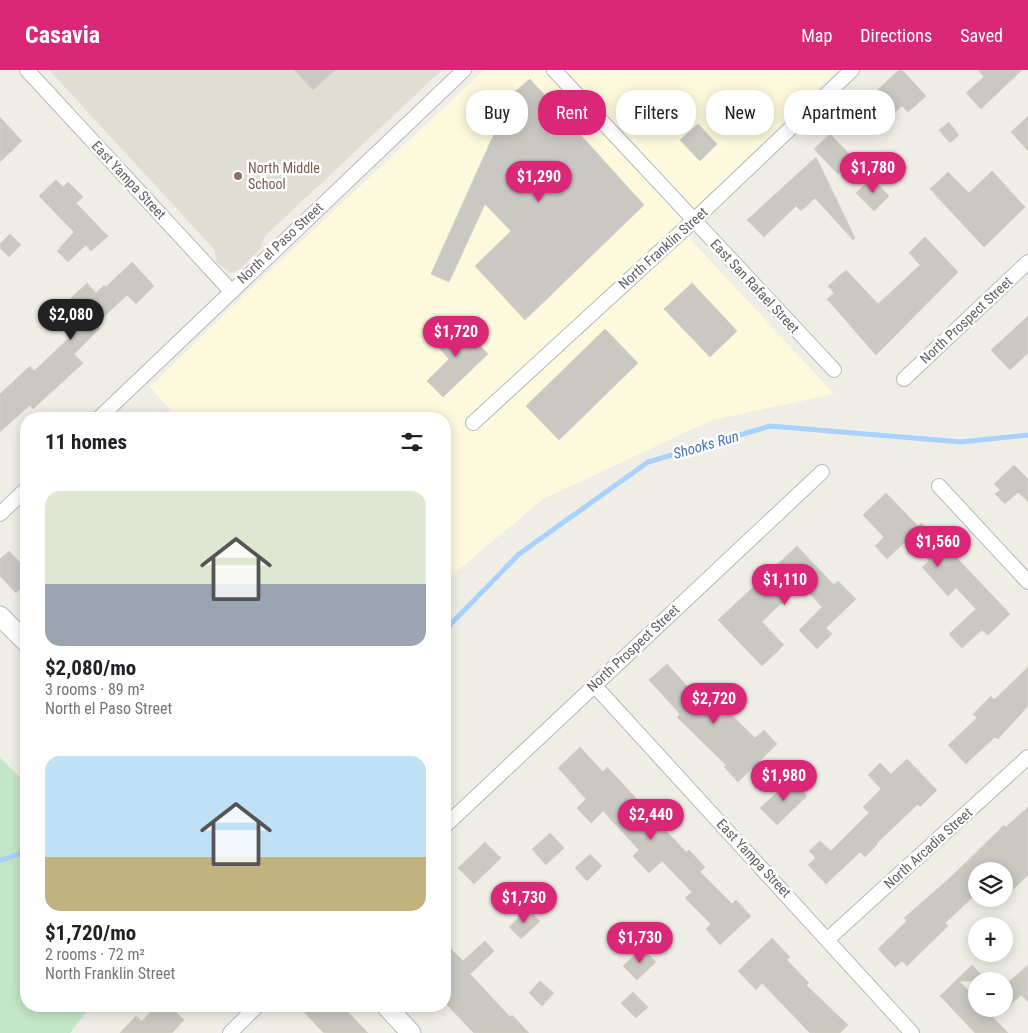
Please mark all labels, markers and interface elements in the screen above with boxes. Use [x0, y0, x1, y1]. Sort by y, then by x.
text: Casavia [25, 21, 100, 49]
text: Map [801, 25, 832, 46]
text: Directions [860, 25, 932, 46]
text: Saved [960, 25, 1003, 46]
chip: Buy [466, 90, 528, 135]
chip: Rent [538, 90, 606, 135]
chip: Filters [616, 90, 696, 135]
chip: New [706, 90, 774, 135]
chip: Apartment [784, 90, 895, 135]
street label: East Yampa Street [89, 138, 169, 222]
pin: $1,780 [832, 152, 914, 194]
text: $1,780 [851, 158, 895, 177]
place label: North Middle School [248, 160, 320, 192]
pin: $1,290 [498, 160, 580, 203]
text: $1,290 [517, 167, 561, 186]
marker: North Middle School [232, 170, 244, 182]
street label: North el Paso Street [234, 199, 326, 287]
street label: North Franklin Street [615, 204, 711, 292]
street label: East San Rafael Street [707, 236, 803, 336]
street label: North Prospect Street [917, 273, 1015, 367]
pin: $2,080 [30, 298, 112, 341]
text: $2,080 [49, 305, 93, 324]
pin: $1,720 [415, 316, 497, 358]
text: $1,720 [434, 322, 478, 341]
water label: Shooks Run [671, 427, 741, 463]
icon: filters [398, 428, 426, 456]
text: 11 homes [45, 430, 127, 454]
icon: home [191, 524, 281, 614]
pin: $1,560 [897, 526, 979, 568]
text: $1,560 [916, 532, 960, 551]
pin: $1,110 [744, 564, 826, 606]
text: $1,110 [763, 570, 807, 589]
street label: North Prospect Street [584, 601, 682, 695]
text: $2,080/mo [45, 656, 136, 680]
text: 3 rooms · 89 m² [45, 680, 145, 699]
pin: $2,720 [673, 682, 755, 725]
text: $2,720 [692, 689, 736, 708]
text: North el Paso Street [45, 699, 172, 718]
pin: $1,980 [743, 760, 825, 802]
text: $1,980 [762, 766, 806, 785]
icon: home [191, 789, 281, 879]
pin: $2,440 [610, 798, 692, 841]
street label: North Arcadia Street [881, 804, 975, 892]
text: $2,440 [629, 805, 673, 824]
street label: East Yampa Street [714, 816, 794, 900]
map controls [968, 862, 1013, 1017]
button: layers [968, 862, 1013, 907]
pin: $1,730 [483, 882, 565, 924]
text: $1,730 [502, 888, 546, 907]
button: + [968, 917, 1013, 962]
text: $1,720/mo [45, 921, 136, 945]
pin: $1,730 [599, 922, 681, 964]
text: $1,730 [618, 928, 662, 947]
text: 2 rooms · 72 m² [45, 945, 145, 964]
text: North Franklin Street [45, 964, 175, 983]
button: − [968, 972, 1013, 1017]

